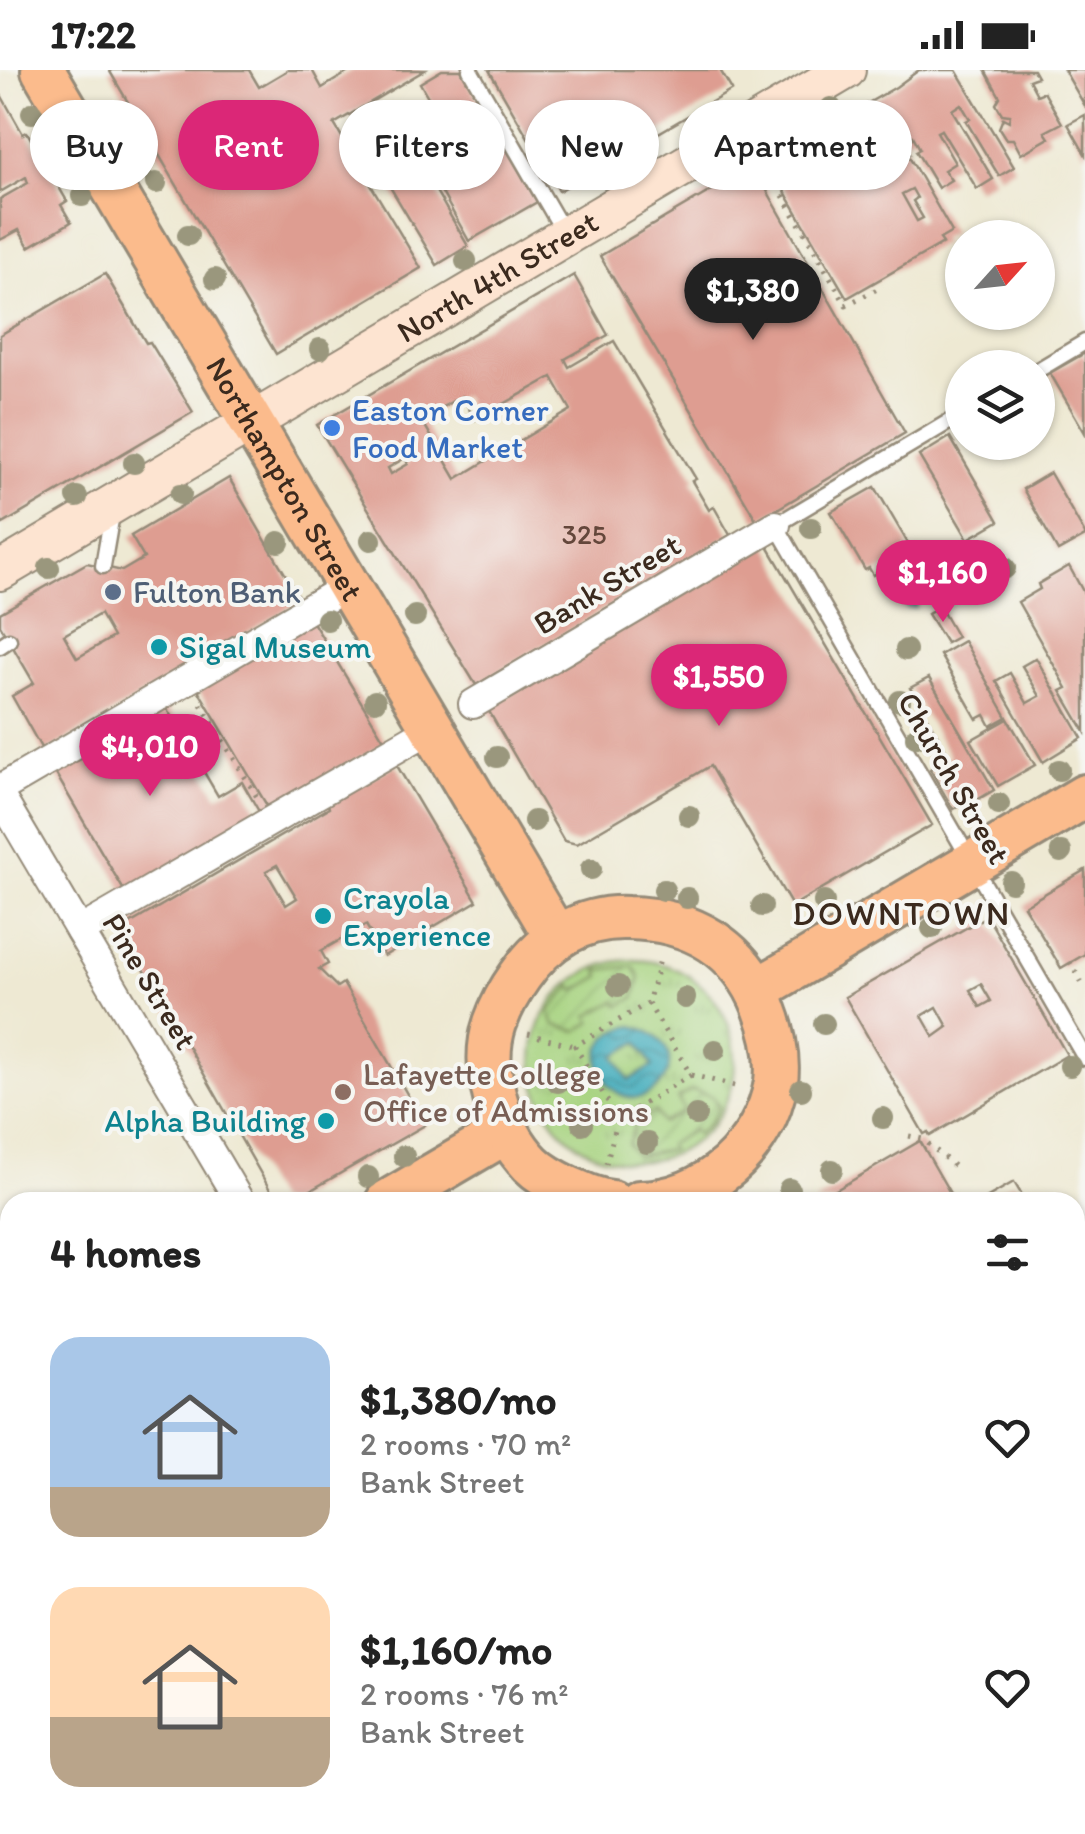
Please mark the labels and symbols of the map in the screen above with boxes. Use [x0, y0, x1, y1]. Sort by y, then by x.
street label: North 4th Street [390, 202, 605, 351]
north arrow [945, 220, 1055, 330]
pin: $1,380 [672, 258, 834, 343]
street label: Northampton Street [198, 350, 372, 608]
place label: Easton Corner Food Market [352, 391, 549, 466]
marker: Easton Corner Food Market [321, 417, 343, 439]
house number: 325 [562, 517, 606, 551]
street label: Bank Street [527, 525, 687, 643]
pin: $1,160 [862, 540, 1024, 625]
place label: Fulton Bank [133, 573, 301, 611]
marker: Fulton Bank [102, 581, 124, 603]
place label: Sigal Museum [179, 628, 371, 666]
marker: Sigal Museum [148, 636, 170, 658]
pin: $1,550 [638, 644, 800, 729]
street label: Church Street [890, 685, 1018, 871]
pin: $4,010 [69, 714, 231, 799]
place label: Crayola Experience [343, 879, 491, 954]
district label: DOWNTOWN [792, 892, 1012, 934]
marker: Crayola Experience [312, 905, 334, 927]
street label: Pine Street [94, 906, 206, 1056]
place label: Lafayette College Office of Admissions [363, 1055, 649, 1130]
marker: Lafayette College Office of Admissions [332, 1081, 354, 1103]
place label: Alpha Building [105, 1102, 307, 1140]
marker: Alpha Building [315, 1110, 337, 1132]

